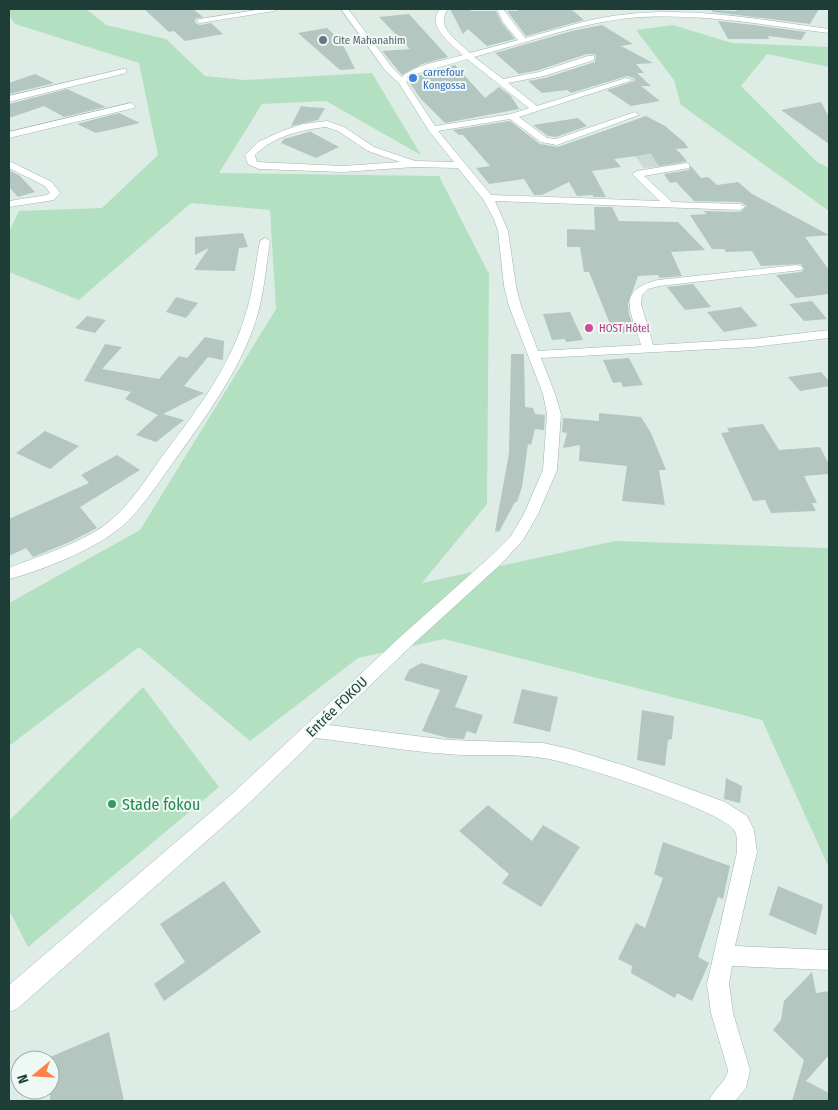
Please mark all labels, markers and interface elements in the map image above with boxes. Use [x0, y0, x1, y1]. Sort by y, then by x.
marker: Cite Mahanahim [317, 34, 329, 46]
place label: Cite Mahanahim [333, 34, 405, 47]
place label: carrefour Kongossa [423, 66, 466, 92]
marker: carrefour Kongossa [407, 72, 419, 84]
marker: HOST Hôtel [583, 322, 595, 334]
place label: HOST Hôtel [599, 322, 650, 335]
street label: Entrée FOKOU [303, 673, 371, 741]
place label: Stade fokou [122, 795, 200, 814]
marker: Stade fokou [106, 798, 118, 810]
north arrow [10, 1050, 60, 1100]
text: N [14, 1072, 32, 1085]

